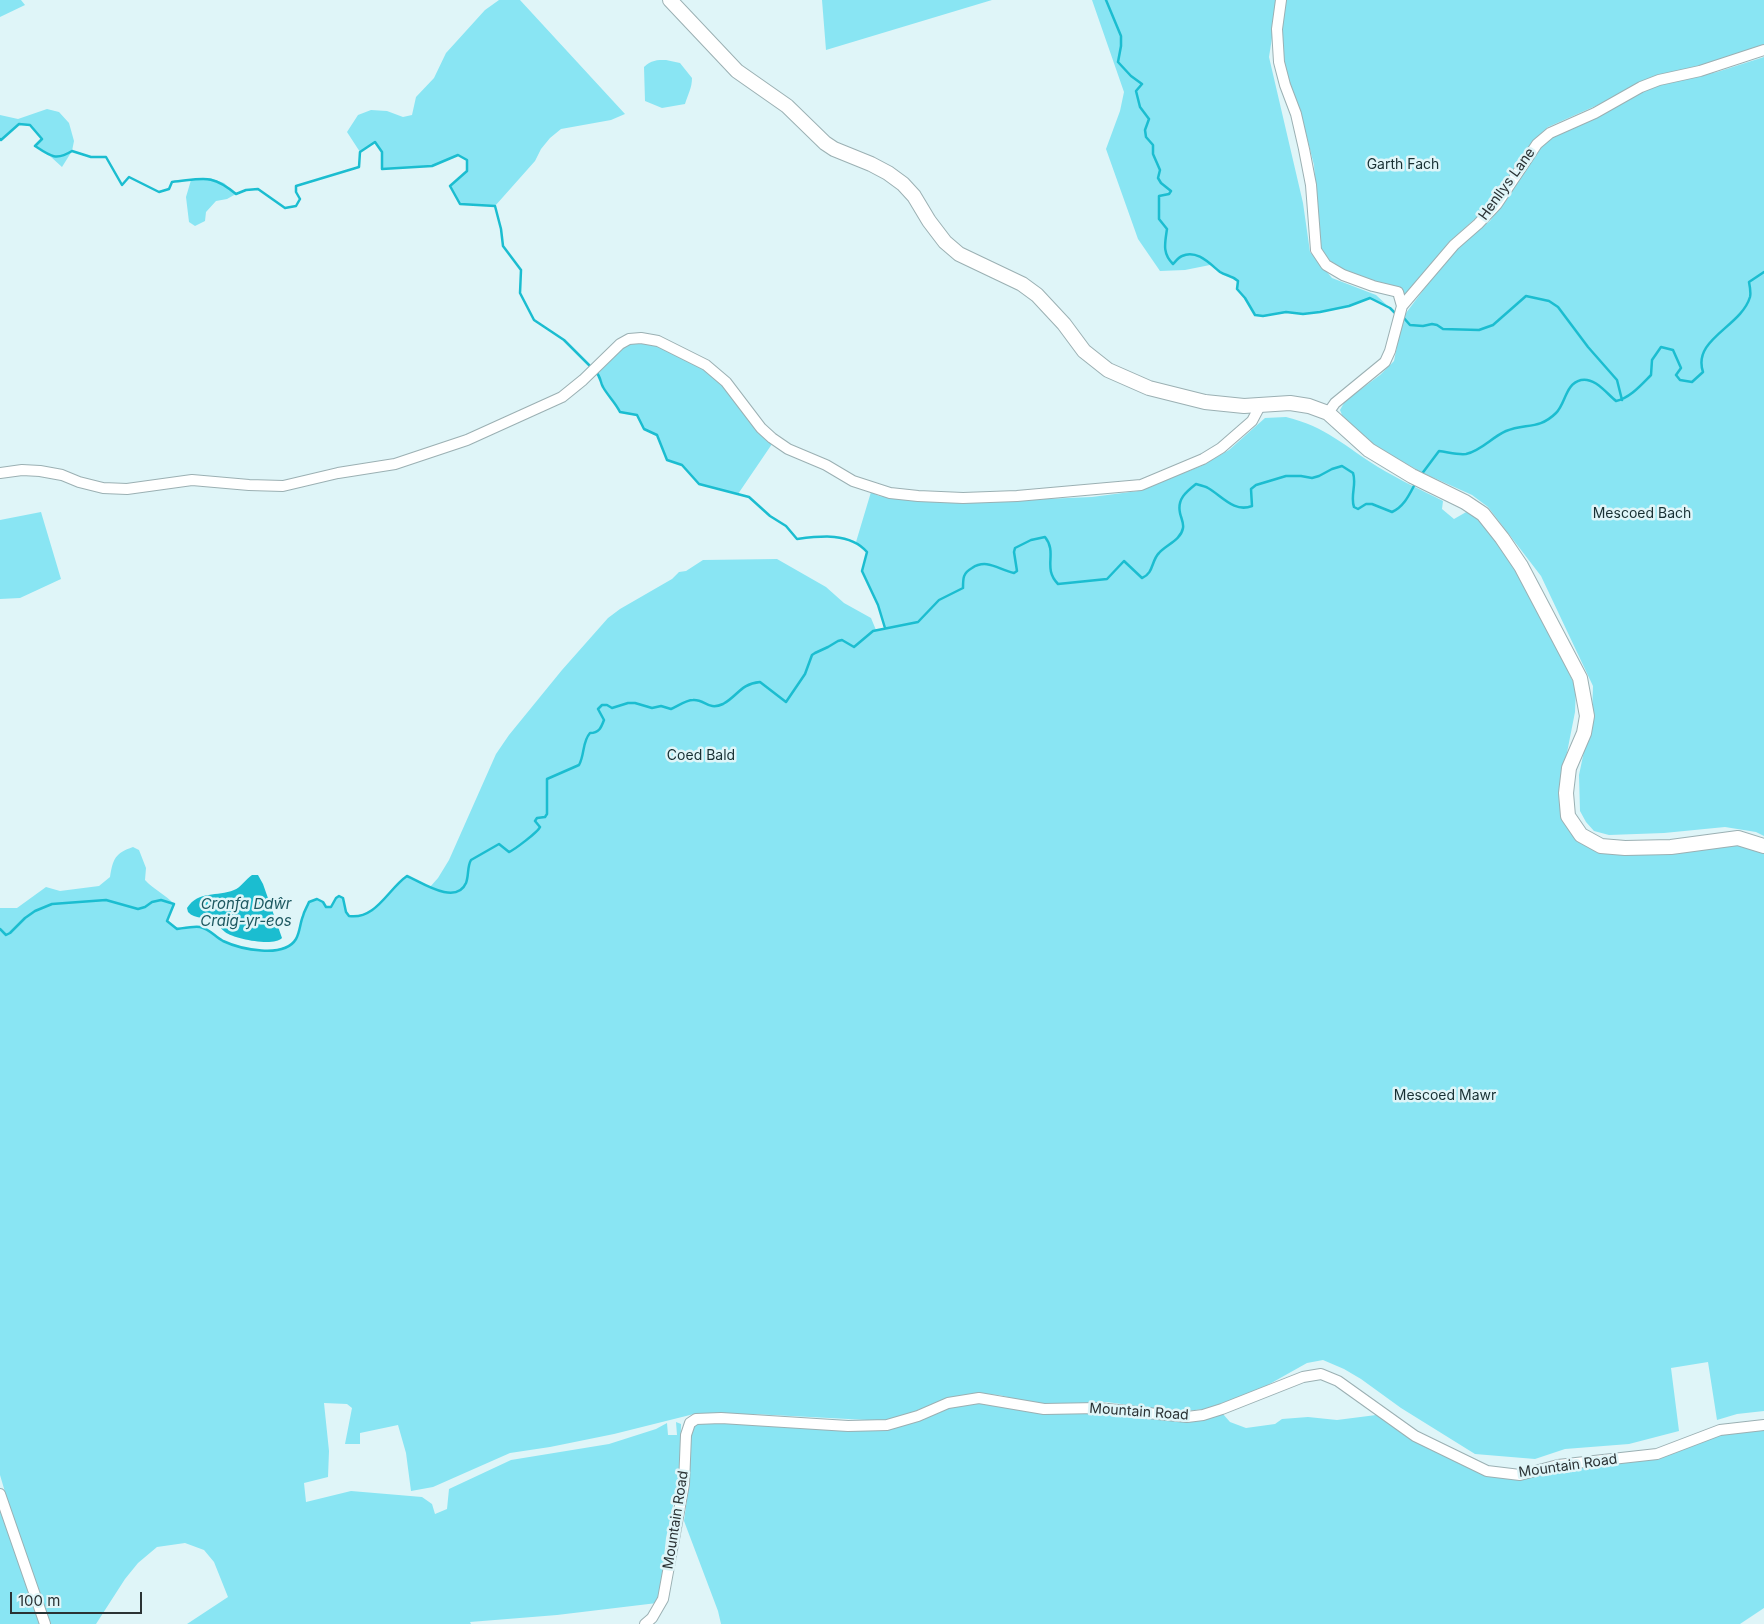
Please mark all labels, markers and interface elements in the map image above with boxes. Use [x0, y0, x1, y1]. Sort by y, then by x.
street label: Henllys Lane [1475, 145, 1539, 223]
park label: Garth Fach [1367, 157, 1439, 173]
park label: Mescoed Bach [1593, 506, 1691, 522]
park label: Coed Bald [667, 748, 735, 764]
water label: Cronfa Ddŵr Craig-yr-eos [200, 895, 292, 930]
park label: Mescoed Mawr [1394, 1088, 1496, 1104]
street label: Mountain Road [1089, 1400, 1189, 1424]
street label: Mountain Road [1518, 1451, 1618, 1481]
street label: Mountain Road [660, 1470, 692, 1570]
scale bar [12, 1582, 145, 1614]
text: 100 m [18, 1591, 60, 1610]

